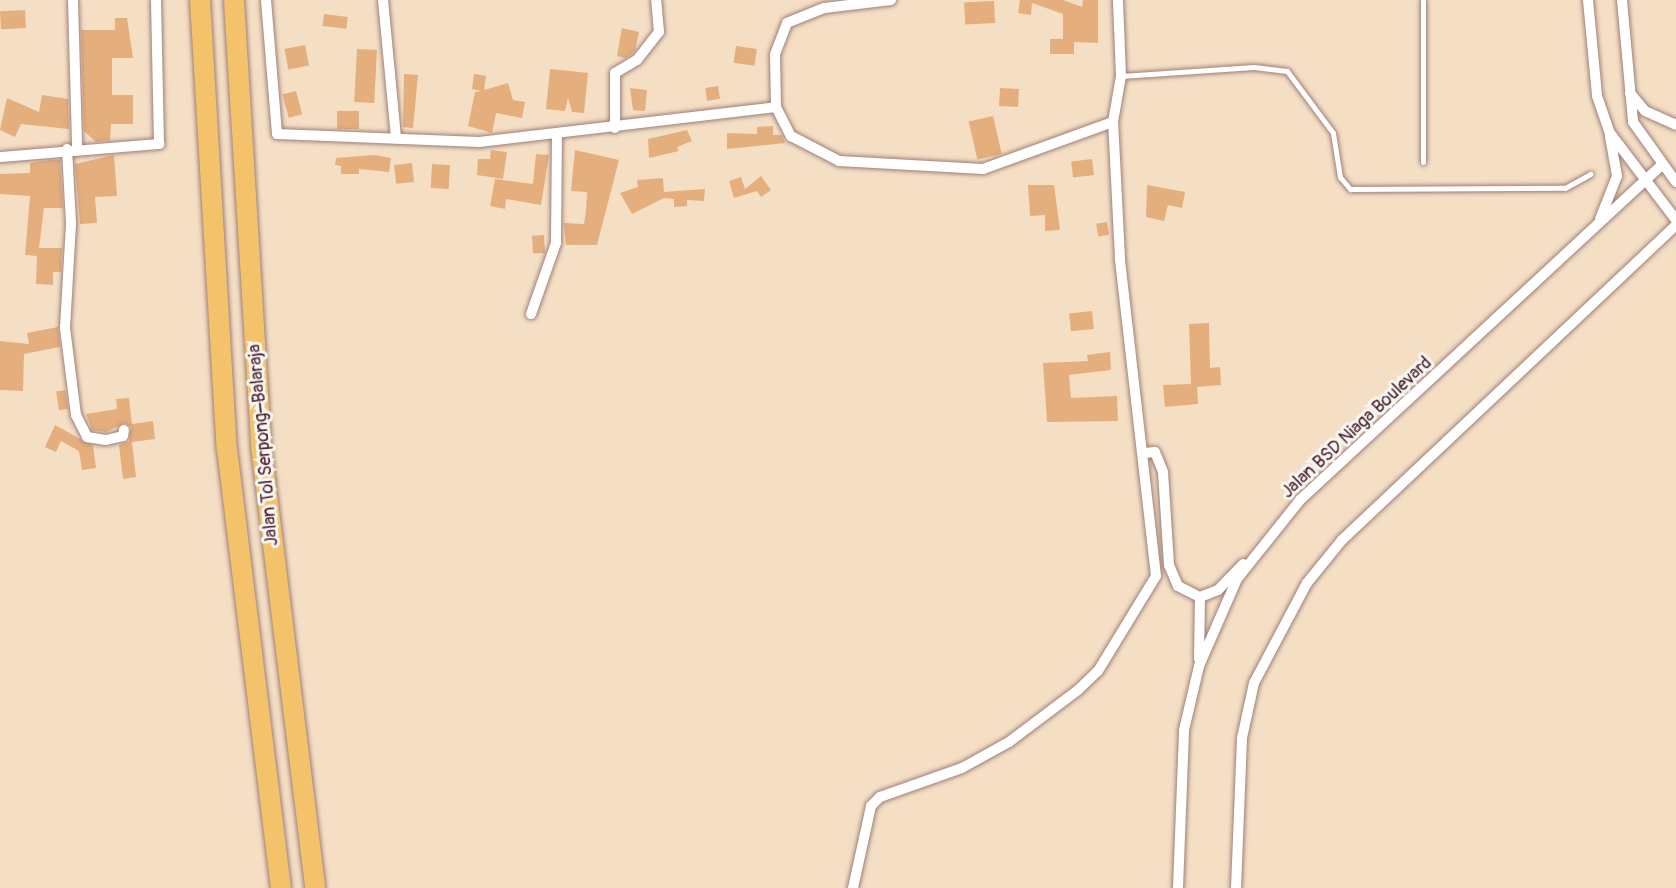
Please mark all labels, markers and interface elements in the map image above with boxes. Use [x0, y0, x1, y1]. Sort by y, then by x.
street label: Jalan Tol Serpong–Balaraja [244, 343, 284, 547]
street label: Jalan BSD Niaga Boulevard [1277, 353, 1437, 503]

